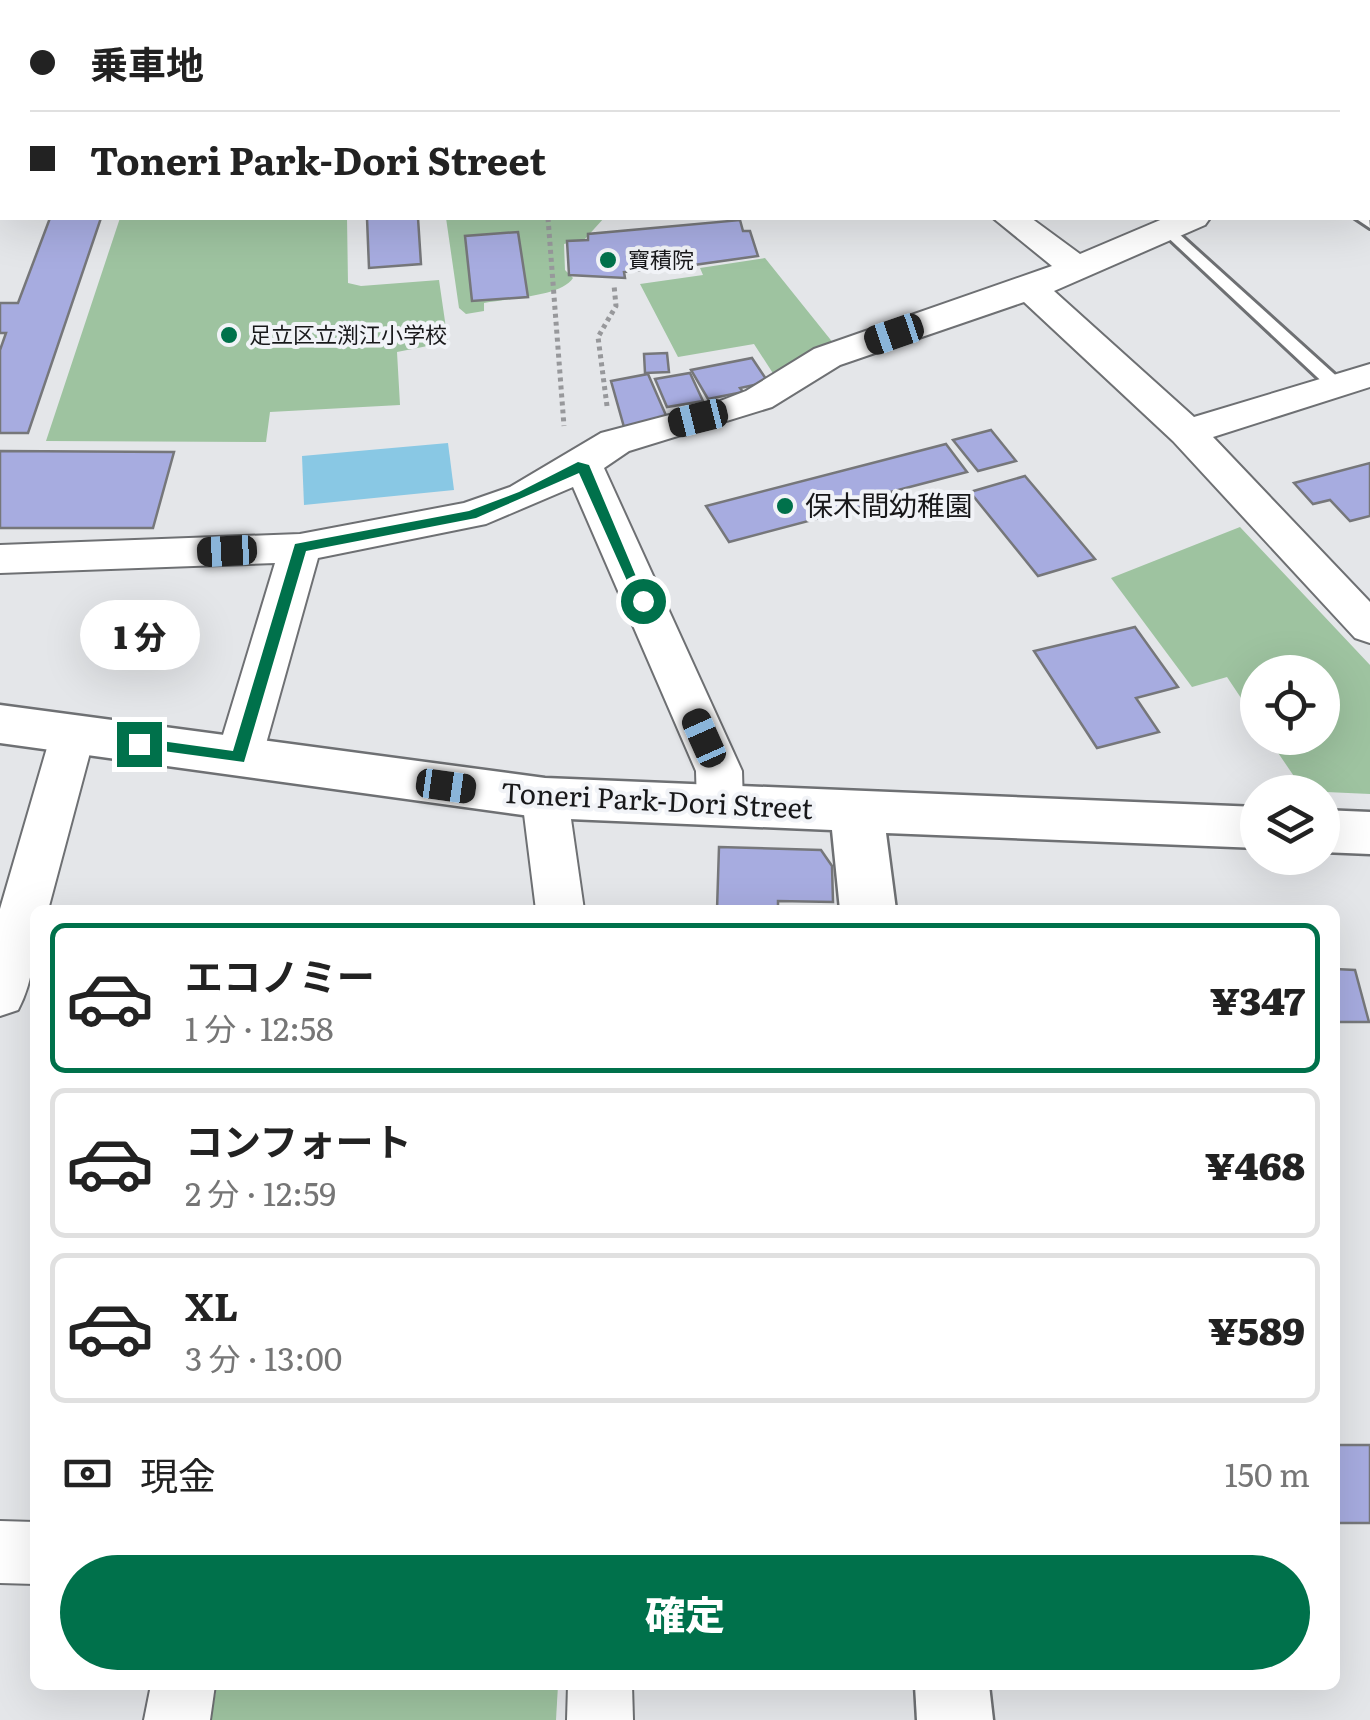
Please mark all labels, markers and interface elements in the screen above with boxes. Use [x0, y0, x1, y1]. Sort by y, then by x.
text: 乗車地 [90, 34, 204, 91]
text: Toneri Park-Dori Street [90, 130, 546, 187]
place label: 寶積院 [628, 242, 694, 275]
marker: 寶積院 [597, 249, 619, 271]
car [861, 310, 927, 358]
place label: 足立区立渕江小学校 [249, 317, 447, 350]
marker: 足立区立渕江小学校 [218, 324, 240, 346]
car [665, 396, 731, 440]
place label: 保木間幼稚園 [805, 483, 973, 525]
marker: 保木間幼稚園 [774, 495, 796, 517]
car [196, 534, 258, 568]
route start [621, 579, 666, 624]
callout: 1 分 [79, 599, 199, 669]
text: 1 分 [114, 611, 166, 659]
map controls [1240, 655, 1340, 875]
button: locate [1240, 655, 1340, 755]
car [678, 704, 730, 772]
route end [117, 722, 162, 767]
car [414, 767, 478, 805]
street label: Toneri Park-Dori Street [500, 770, 815, 828]
button: layers [1240, 775, 1340, 875]
text: エコノミー [185, 946, 375, 1003]
icon: car [65, 953, 155, 1043]
text: ¥347 [1210, 970, 1305, 1027]
text: 1 分 · 12:58 [185, 1003, 334, 1051]
text: コンフォート [185, 1111, 412, 1168]
icon: car [65, 1118, 155, 1208]
text: ¥468 [1205, 1135, 1305, 1192]
text: 2 分 · 12:59 [185, 1168, 336, 1216]
text: XL [185, 1276, 238, 1333]
icon: car [65, 1283, 155, 1373]
text: ¥589 [1208, 1300, 1305, 1357]
text: 3 分 · 13:00 [185, 1333, 342, 1381]
text: 現金 [140, 1445, 216, 1502]
icon: cash [60, 1446, 115, 1501]
text: 150 m [1225, 1449, 1310, 1497]
button: 確定 [60, 1555, 1310, 1670]

